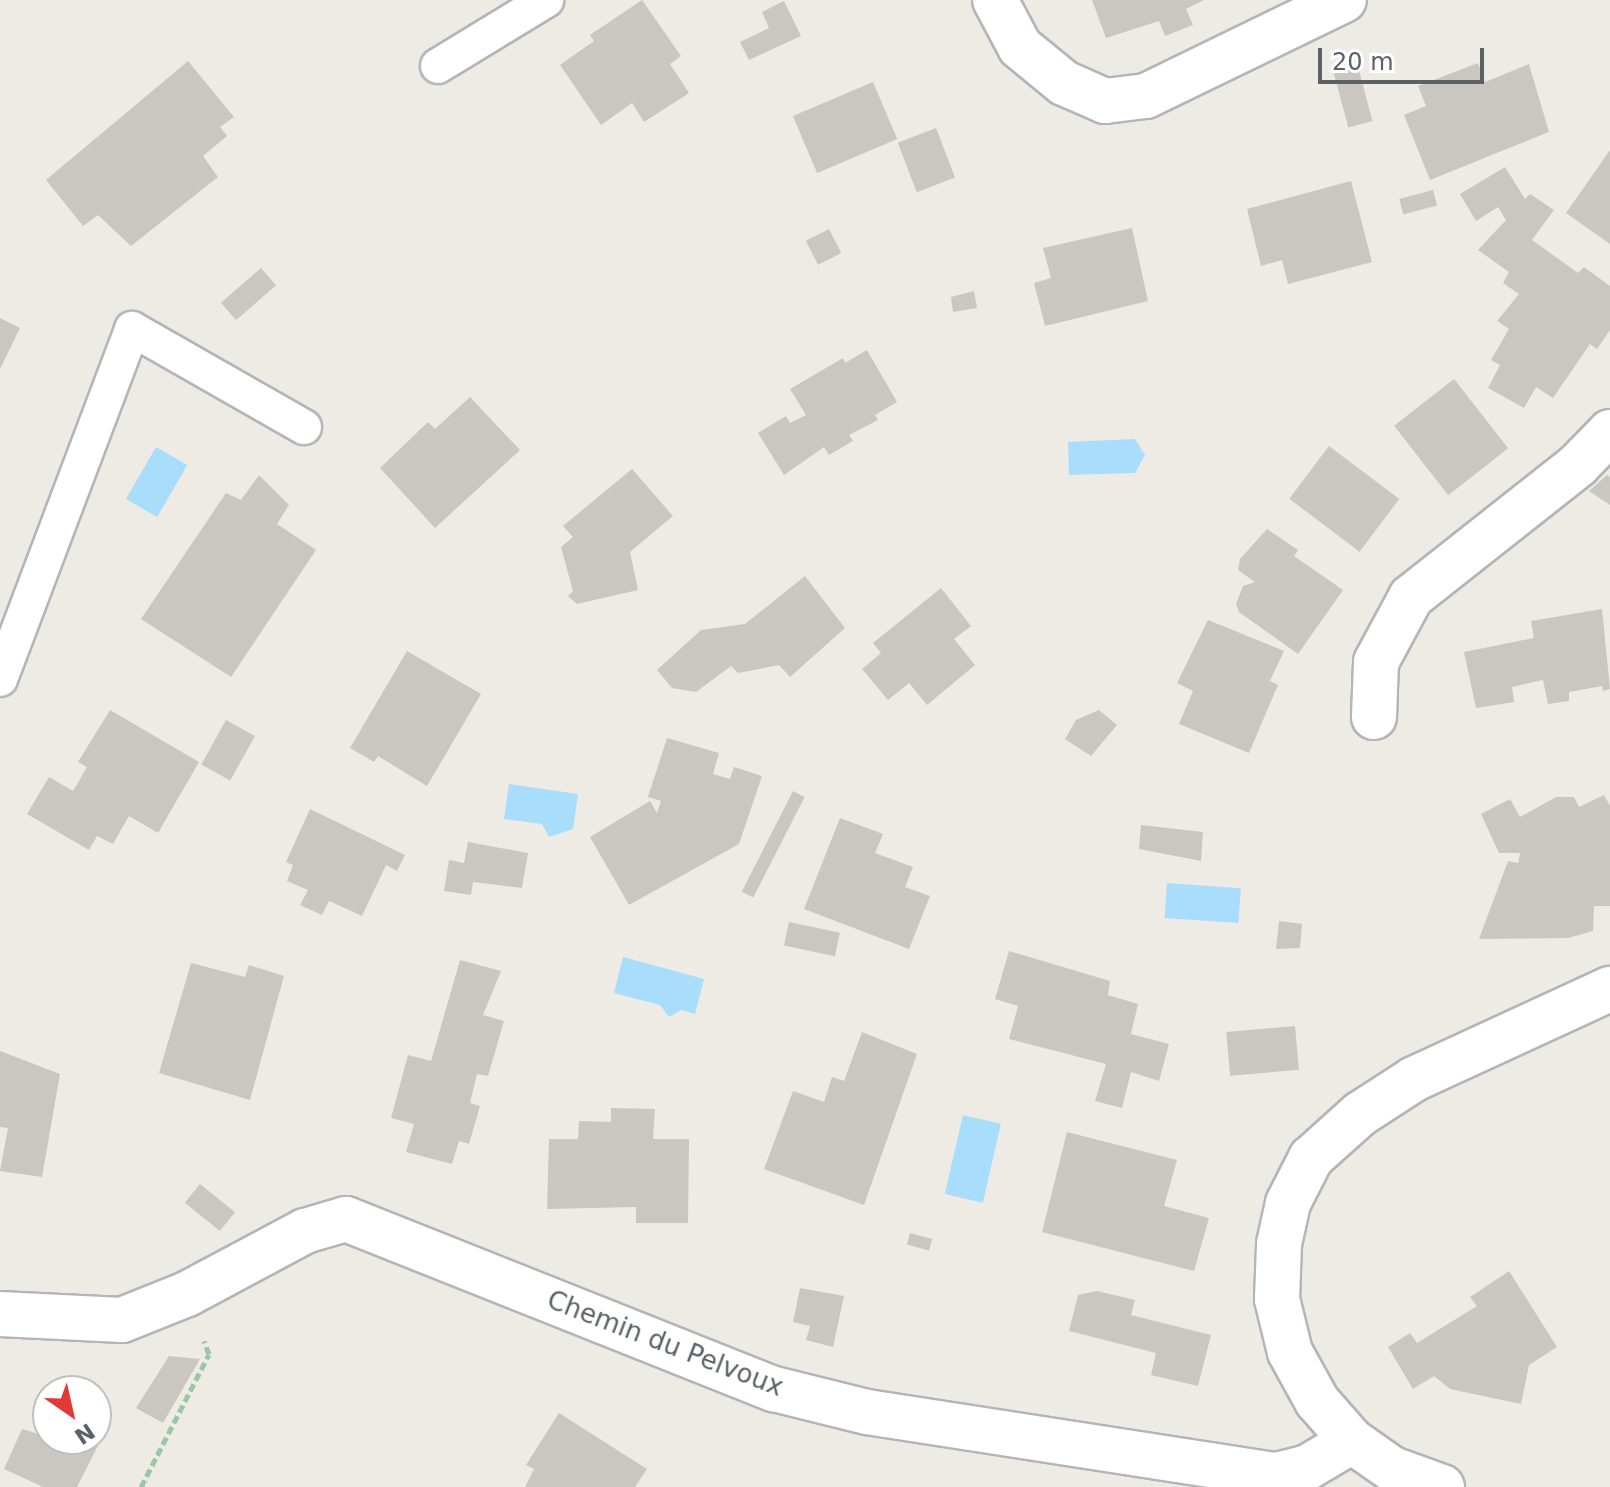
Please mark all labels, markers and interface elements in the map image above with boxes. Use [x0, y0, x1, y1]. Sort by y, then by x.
scale bar [1322, 32, 1488, 82]
text: 20 m [1332, 48, 1394, 76]
street label: Chemin du Pelvoux [543, 1285, 787, 1403]
north arrow [32, 1375, 112, 1455]
text: N [70, 1418, 99, 1449]

